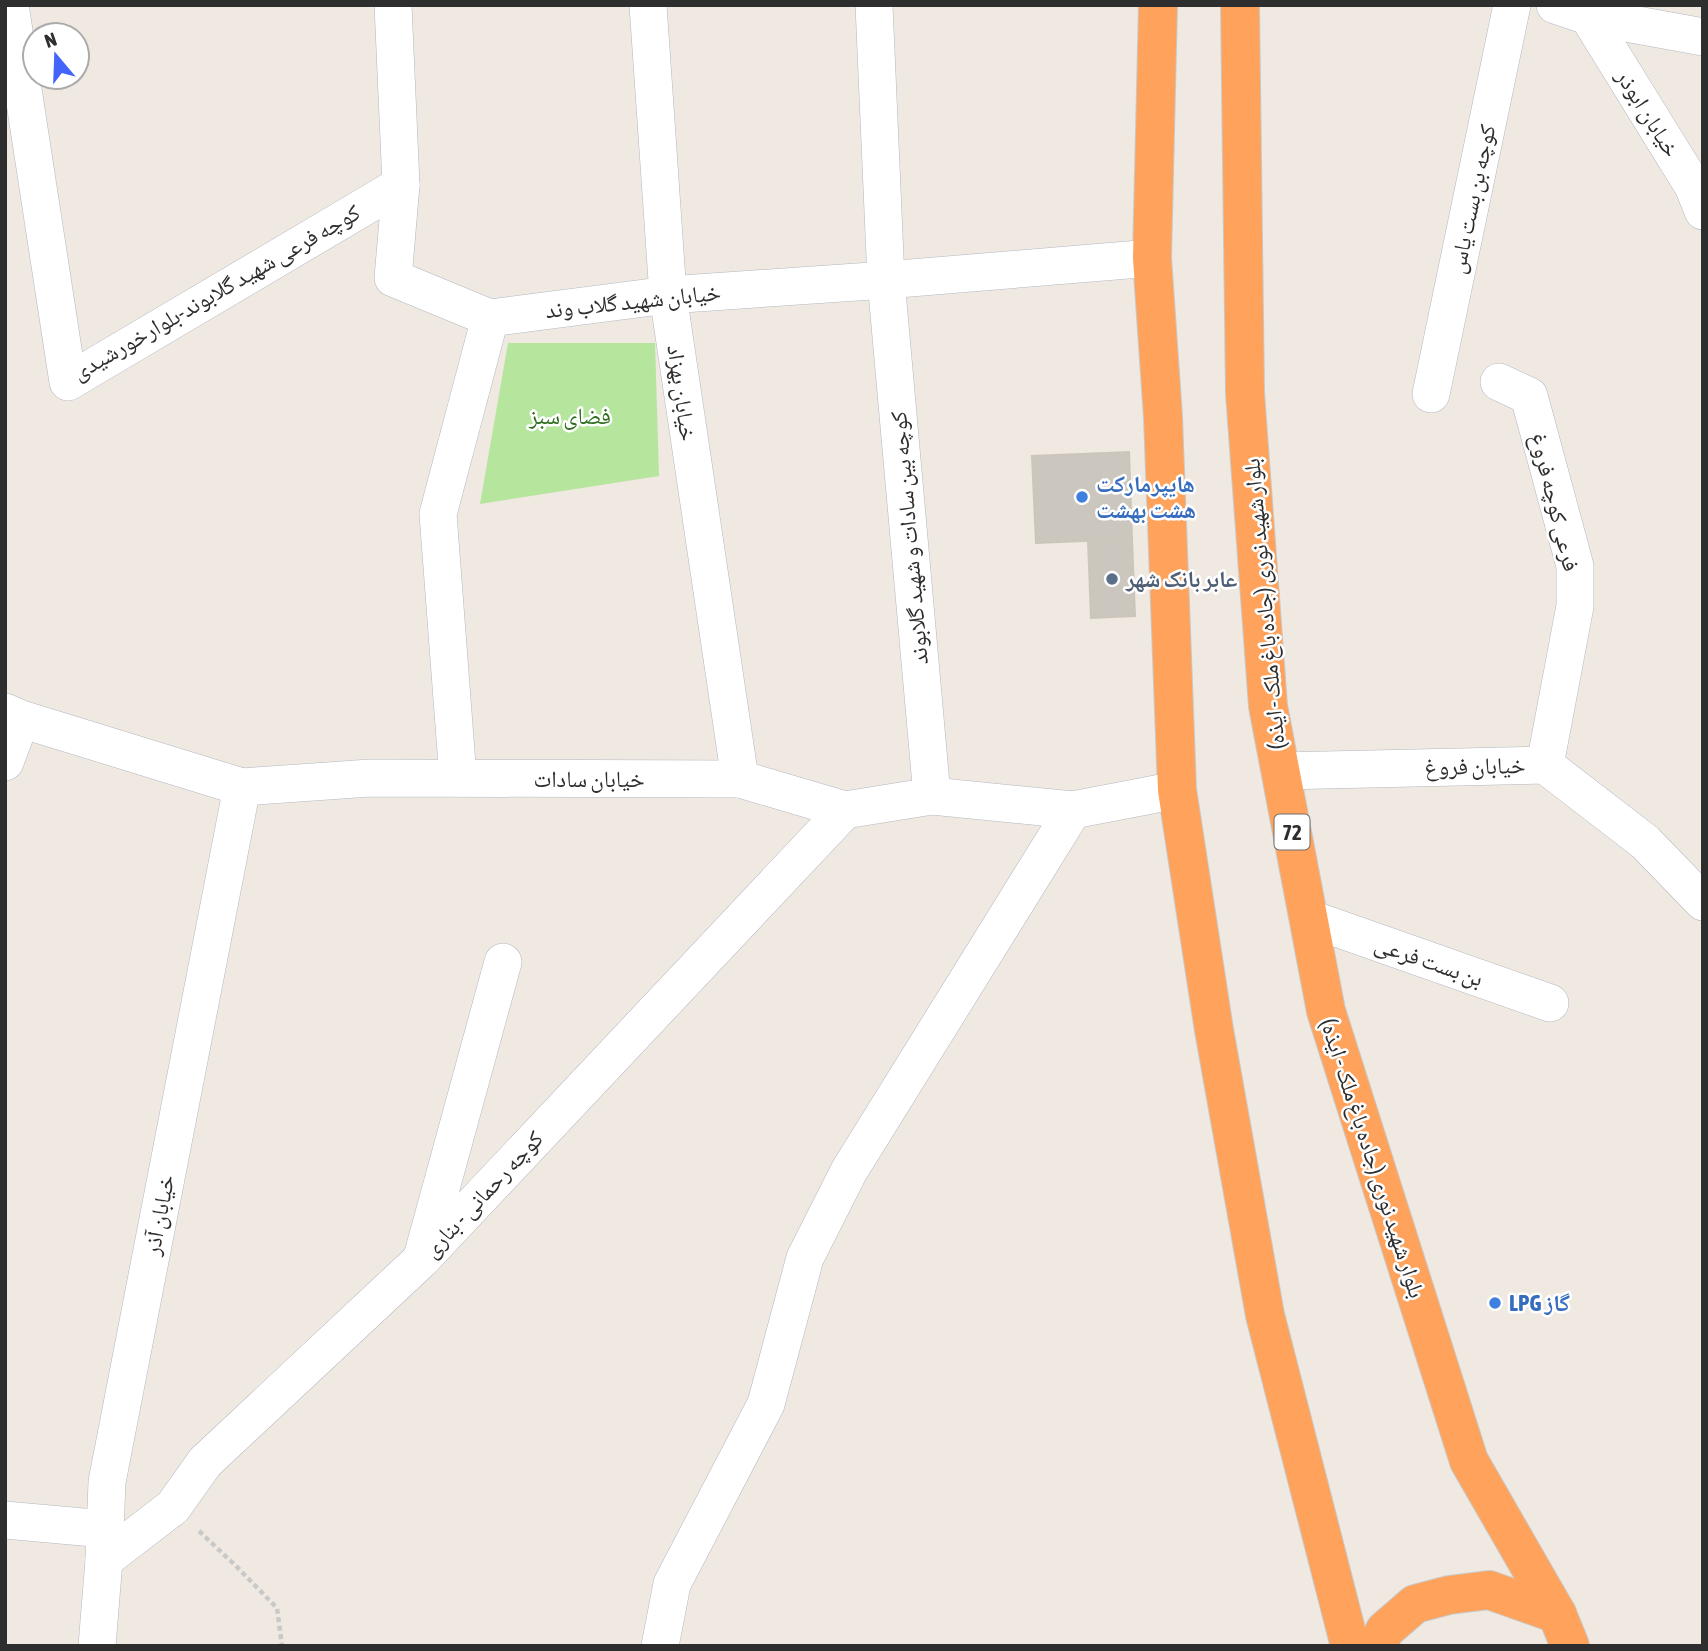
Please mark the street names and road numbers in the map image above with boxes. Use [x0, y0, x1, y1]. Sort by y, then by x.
street label: خیابان ابوذر [1610, 64, 1685, 162]
street label: کوچه بن بست یاس [1443, 122, 1502, 276]
street label: کوچه فرعی شهید گلابوند-بلوارخورشیدی [68, 199, 365, 386]
street label: خیابان شهید گلاب وند [544, 279, 722, 324]
street label: خیابان بهزاد [661, 343, 702, 443]
street label: کوچه بین سادات و شهید گلابوند [885, 410, 934, 666]
street label: فرعی کوچه فروغ [1523, 430, 1585, 574]
street label: بلوار شهید نوری (جاده باغ ملک - ایذه) [1238, 457, 1292, 751]
street label: خیابان فروغ [1424, 752, 1526, 782]
street label: خیابان سادات [533, 766, 645, 793]
road number: 72 [1274, 814, 1310, 850]
street label: بن بست فرعی [1371, 930, 1487, 993]
street label: بلوار شهید نوری (جاده باغ ملک - ایذه) [1314, 1015, 1431, 1302]
street label: کوچه رحمانی - بناری [418, 1125, 549, 1263]
street label: خیابان آذر [138, 1173, 181, 1259]

